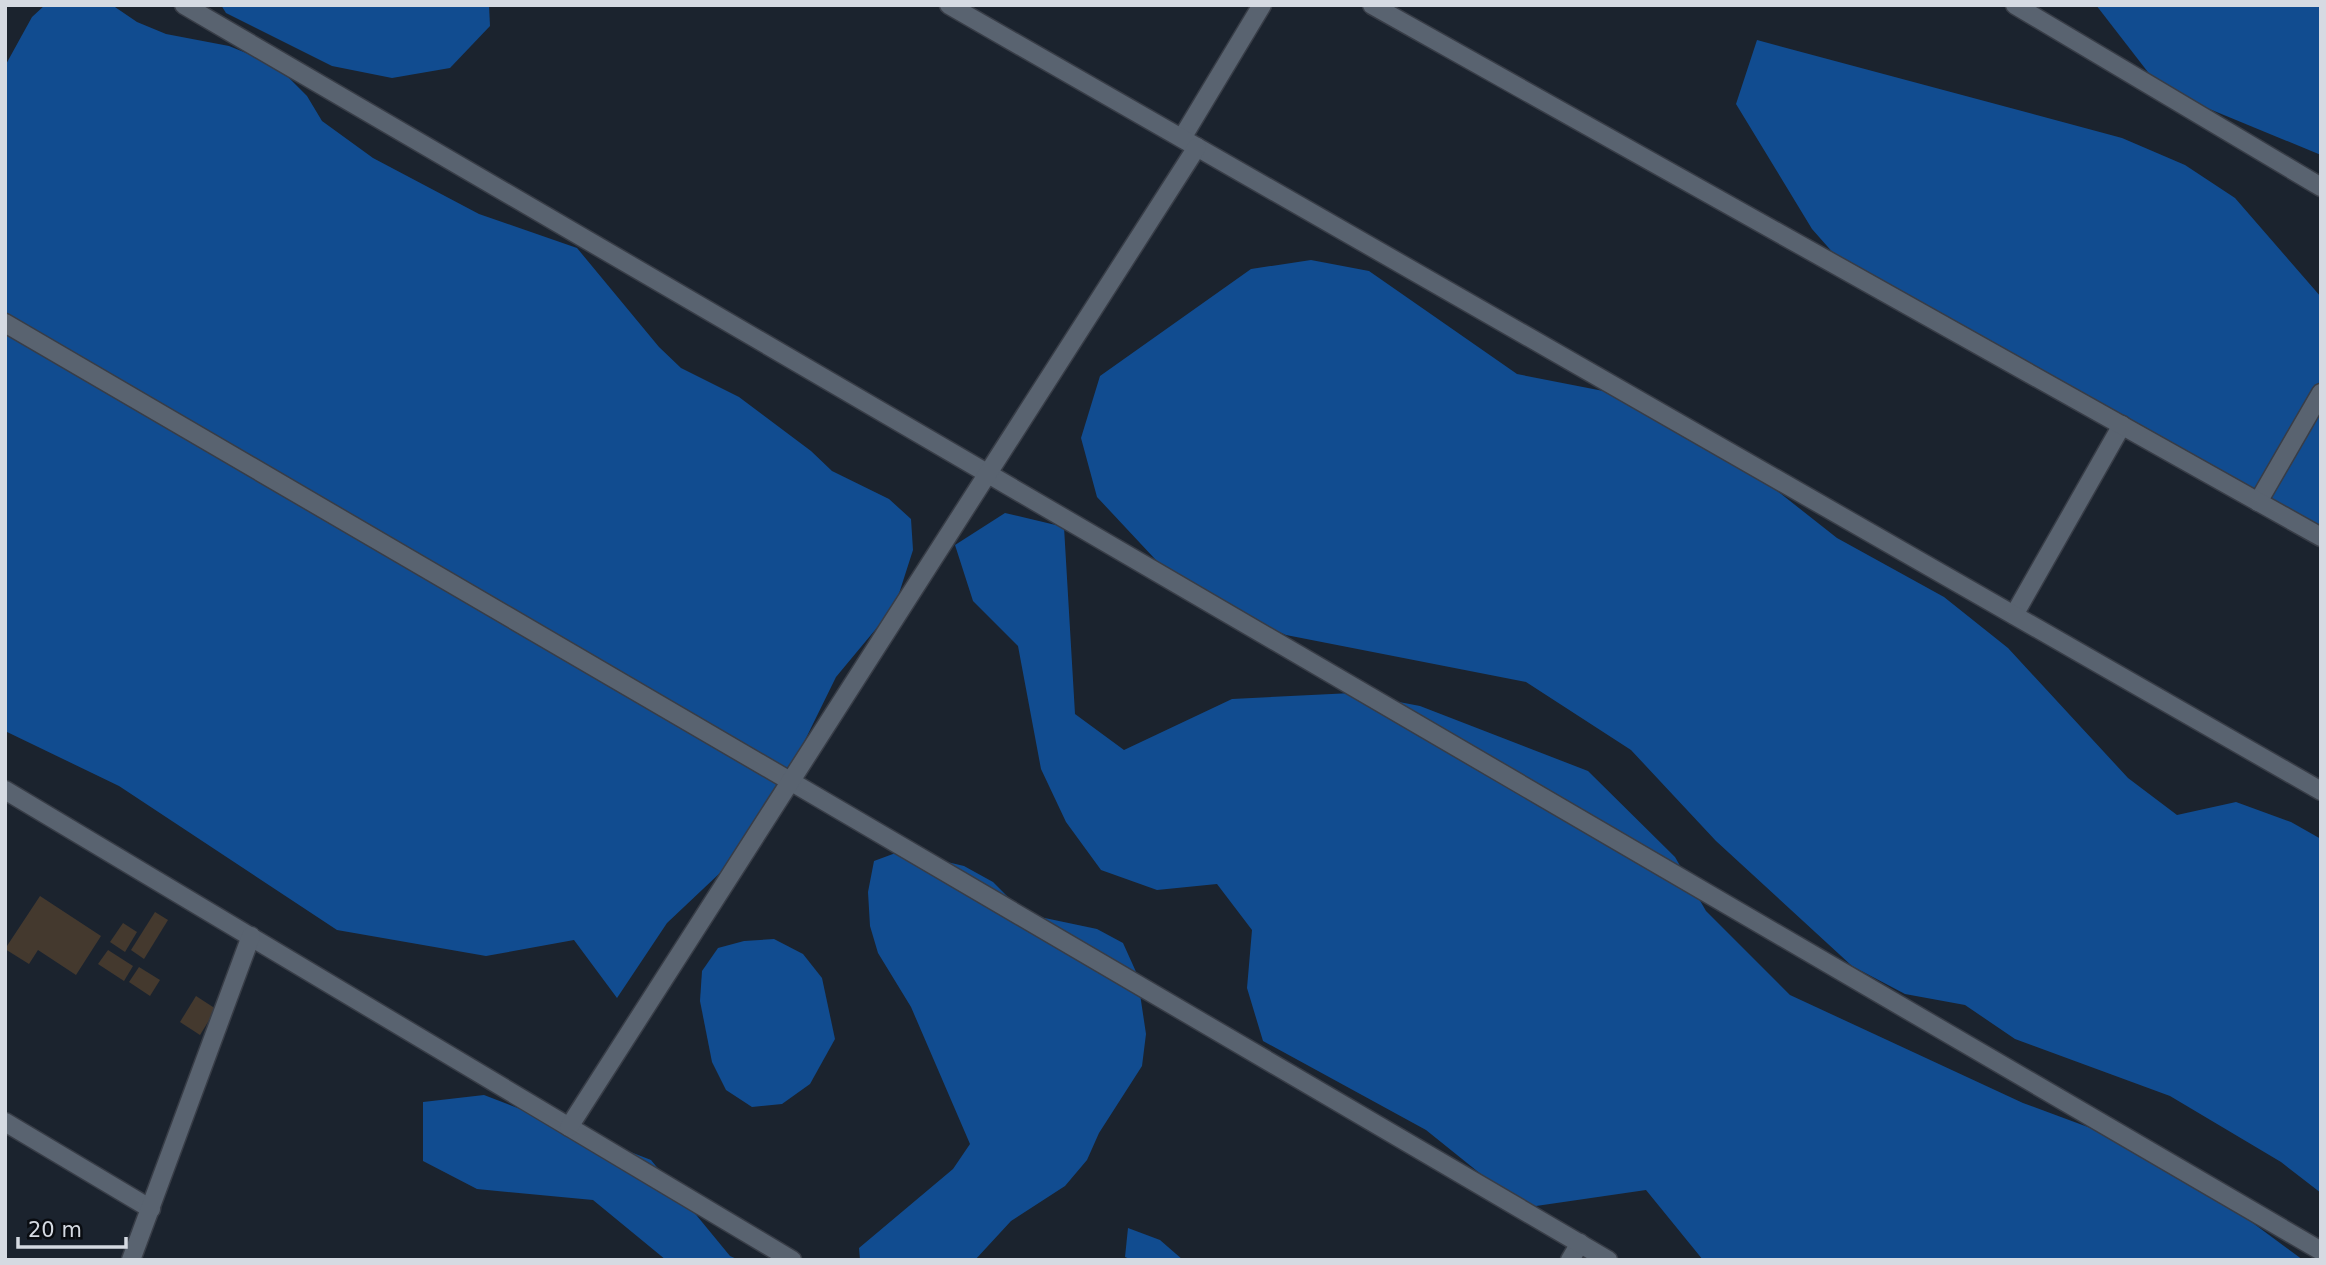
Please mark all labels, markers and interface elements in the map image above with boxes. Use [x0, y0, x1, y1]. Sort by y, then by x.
scale bar [18, 1206, 126, 1250]
text: 20 m [28, 1218, 82, 1242]

